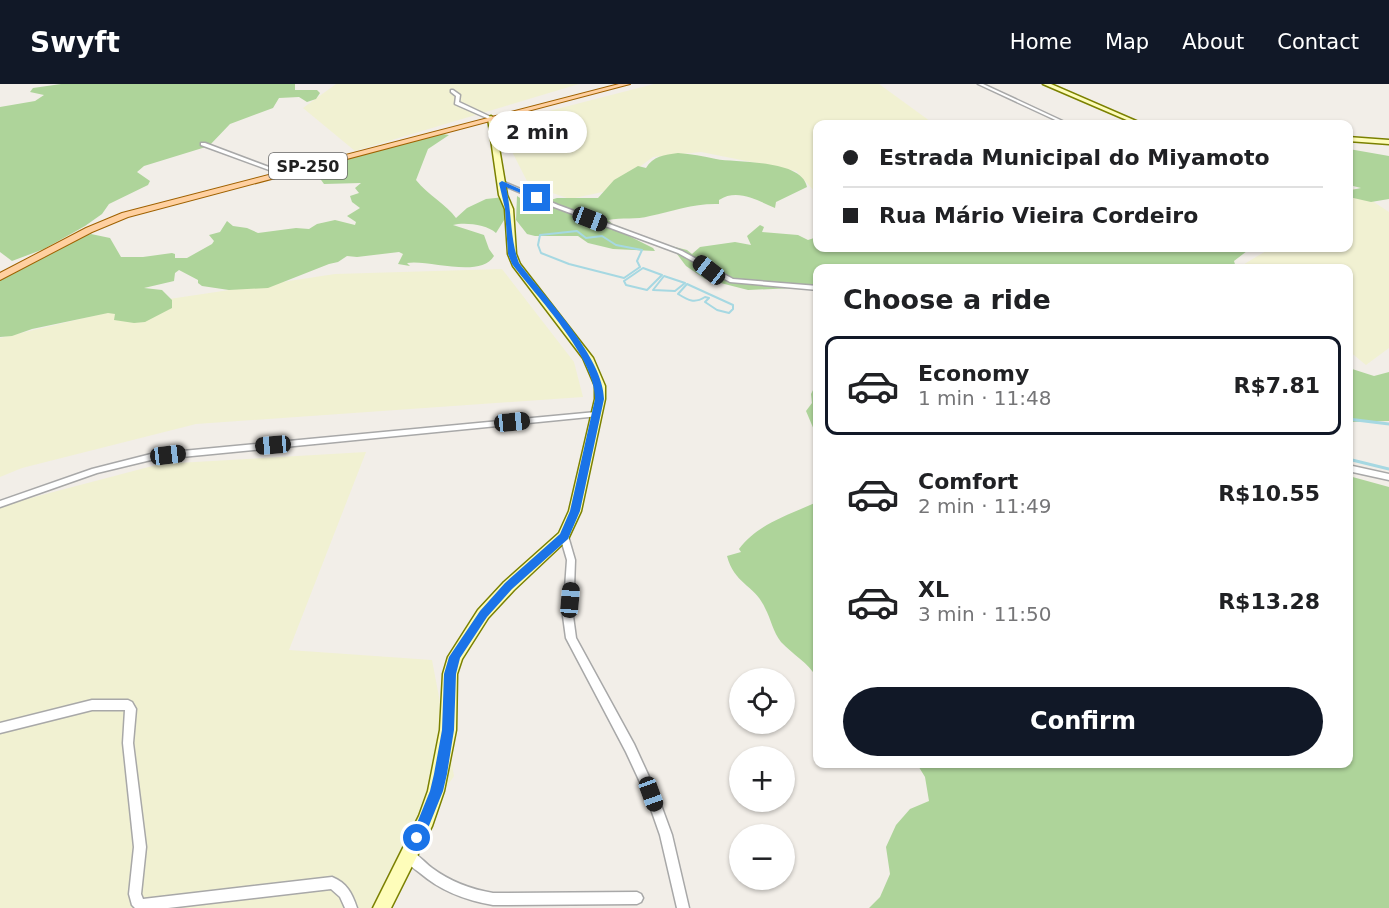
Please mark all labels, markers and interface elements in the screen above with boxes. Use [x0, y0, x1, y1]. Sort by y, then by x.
text: Swyft [30, 26, 120, 59]
text: Home [1010, 30, 1072, 54]
text: Map [1105, 30, 1149, 54]
text: About [1182, 30, 1244, 54]
text: Contact [1277, 30, 1359, 54]
callout: 2 min [488, 111, 586, 153]
text: 2 min [506, 120, 569, 144]
text: Estrada Municipal do Miyamoto [879, 145, 1270, 170]
road number: SP-250 [269, 153, 347, 179]
route end [523, 184, 550, 211]
text: Rua Mário Vieira Cordeiro [879, 203, 1198, 228]
car [570, 204, 610, 234]
car [689, 252, 729, 288]
text: Choose a ride [843, 284, 1051, 315]
icon: car [846, 359, 900, 413]
text: Economy [918, 361, 1029, 386]
text: R$7.81 [1233, 373, 1320, 398]
text: 1 min · 11:48 [918, 386, 1052, 410]
car [493, 411, 531, 433]
car [254, 434, 292, 456]
car [149, 444, 187, 466]
icon: car [846, 467, 900, 521]
text: Comfort [918, 469, 1018, 494]
text: R$10.55 [1218, 481, 1320, 506]
text: 2 min · 11:49 [918, 494, 1052, 518]
icon: car [846, 575, 900, 629]
text: XL [918, 577, 949, 602]
car [559, 581, 581, 619]
text: R$13.28 [1218, 589, 1320, 614]
text: 3 min · 11:50 [918, 602, 1052, 626]
map controls [729, 668, 795, 890]
button: locate [729, 668, 795, 734]
button: Confirm [843, 687, 1323, 756]
button: + [729, 746, 795, 812]
car [636, 774, 666, 814]
route start [403, 824, 430, 851]
button: − [729, 824, 795, 890]

